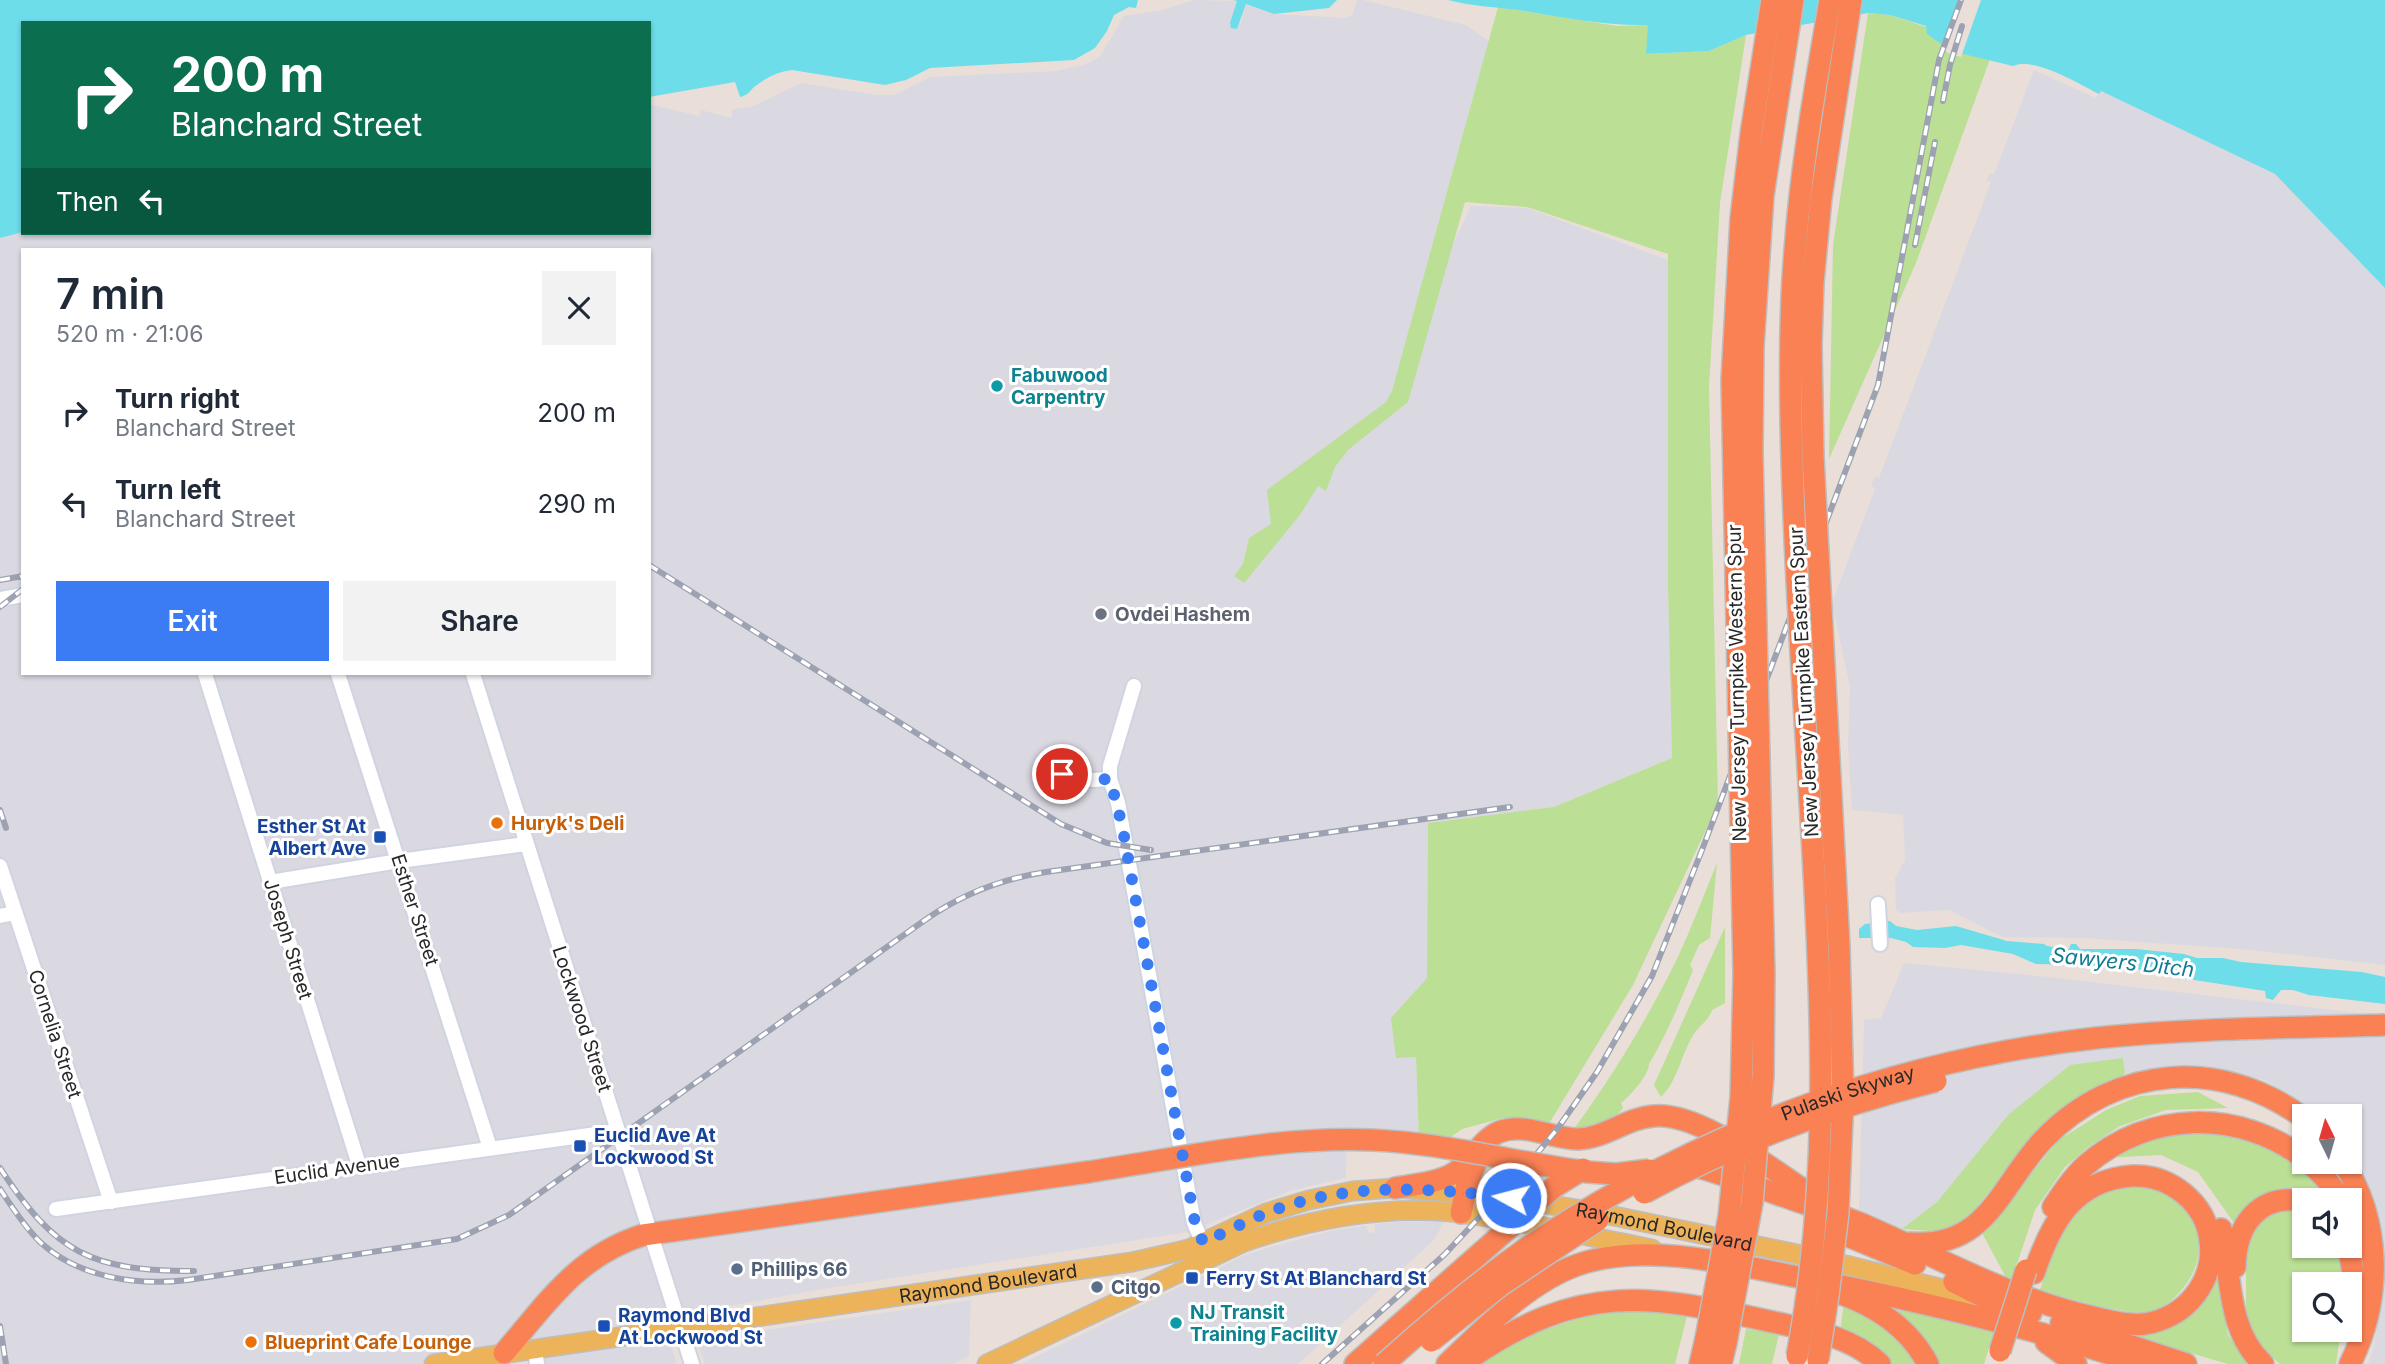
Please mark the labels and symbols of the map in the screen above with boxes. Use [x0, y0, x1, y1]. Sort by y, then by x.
place label: Fabuwood Carpentry [1011, 364, 1108, 409]
marker: Fabuwood Carpentry [989, 378, 1005, 394]
street label: New Jersey Turnpike Western Spur [1723, 524, 1751, 842]
street label: New Jersey Turnpike Eastern Spur [1784, 526, 1824, 838]
place label: Ovdei Hashem [1115, 603, 1250, 626]
marker: Ovdei Hashem [1093, 606, 1109, 622]
pin [1032, 744, 1092, 804]
place label: Huryk's Deli [511, 812, 624, 835]
place label: Esther St At Albert Ave [257, 815, 366, 860]
marker: Huryk's Deli [489, 815, 505, 831]
marker: Esther St At Albert Ave [372, 829, 388, 845]
street label: Esther Street [386, 851, 444, 969]
street label: Joseph Street [259, 876, 317, 1002]
water label: Sawyers Ditch [2050, 942, 2196, 982]
street label: Lockwood Street [548, 943, 616, 1095]
street label: Cornelia Street [23, 967, 87, 1101]
street label: Pulaski Skyway [1778, 1061, 1917, 1125]
north arrow [2292, 1104, 2362, 1174]
place label: Euclid Ave At Lockwood St [594, 1124, 716, 1169]
marker: Euclid Ave At Lockwood St [572, 1138, 588, 1154]
street label: Euclid Avenue [273, 1149, 401, 1189]
position arrow [1474, 1161, 1548, 1235]
street label: Raymond Boulevard [1574, 1198, 1754, 1256]
place label: Phillips 66 [751, 1258, 848, 1281]
street label: Raymond Boulevard [898, 1259, 1079, 1307]
marker: Phillips 66 [729, 1261, 745, 1277]
place label: Ferry St At Blanchard St [1206, 1267, 1427, 1290]
marker: Ferry St At Blanchard St [1184, 1270, 1200, 1286]
place label: Citgo [1111, 1276, 1161, 1299]
marker: Citgo [1089, 1279, 1105, 1295]
place label: NJ Transit Training Facility [1190, 1301, 1338, 1346]
place label: Raymond Blvd At Lockwood St [618, 1304, 763, 1349]
marker: NJ Transit Training Facility [1168, 1315, 1184, 1331]
marker: Raymond Blvd At Lockwood St [596, 1318, 612, 1334]
place label: Blueprint Cafe Lounge [265, 1331, 472, 1354]
marker: Blueprint Cafe Lounge [243, 1334, 259, 1350]

